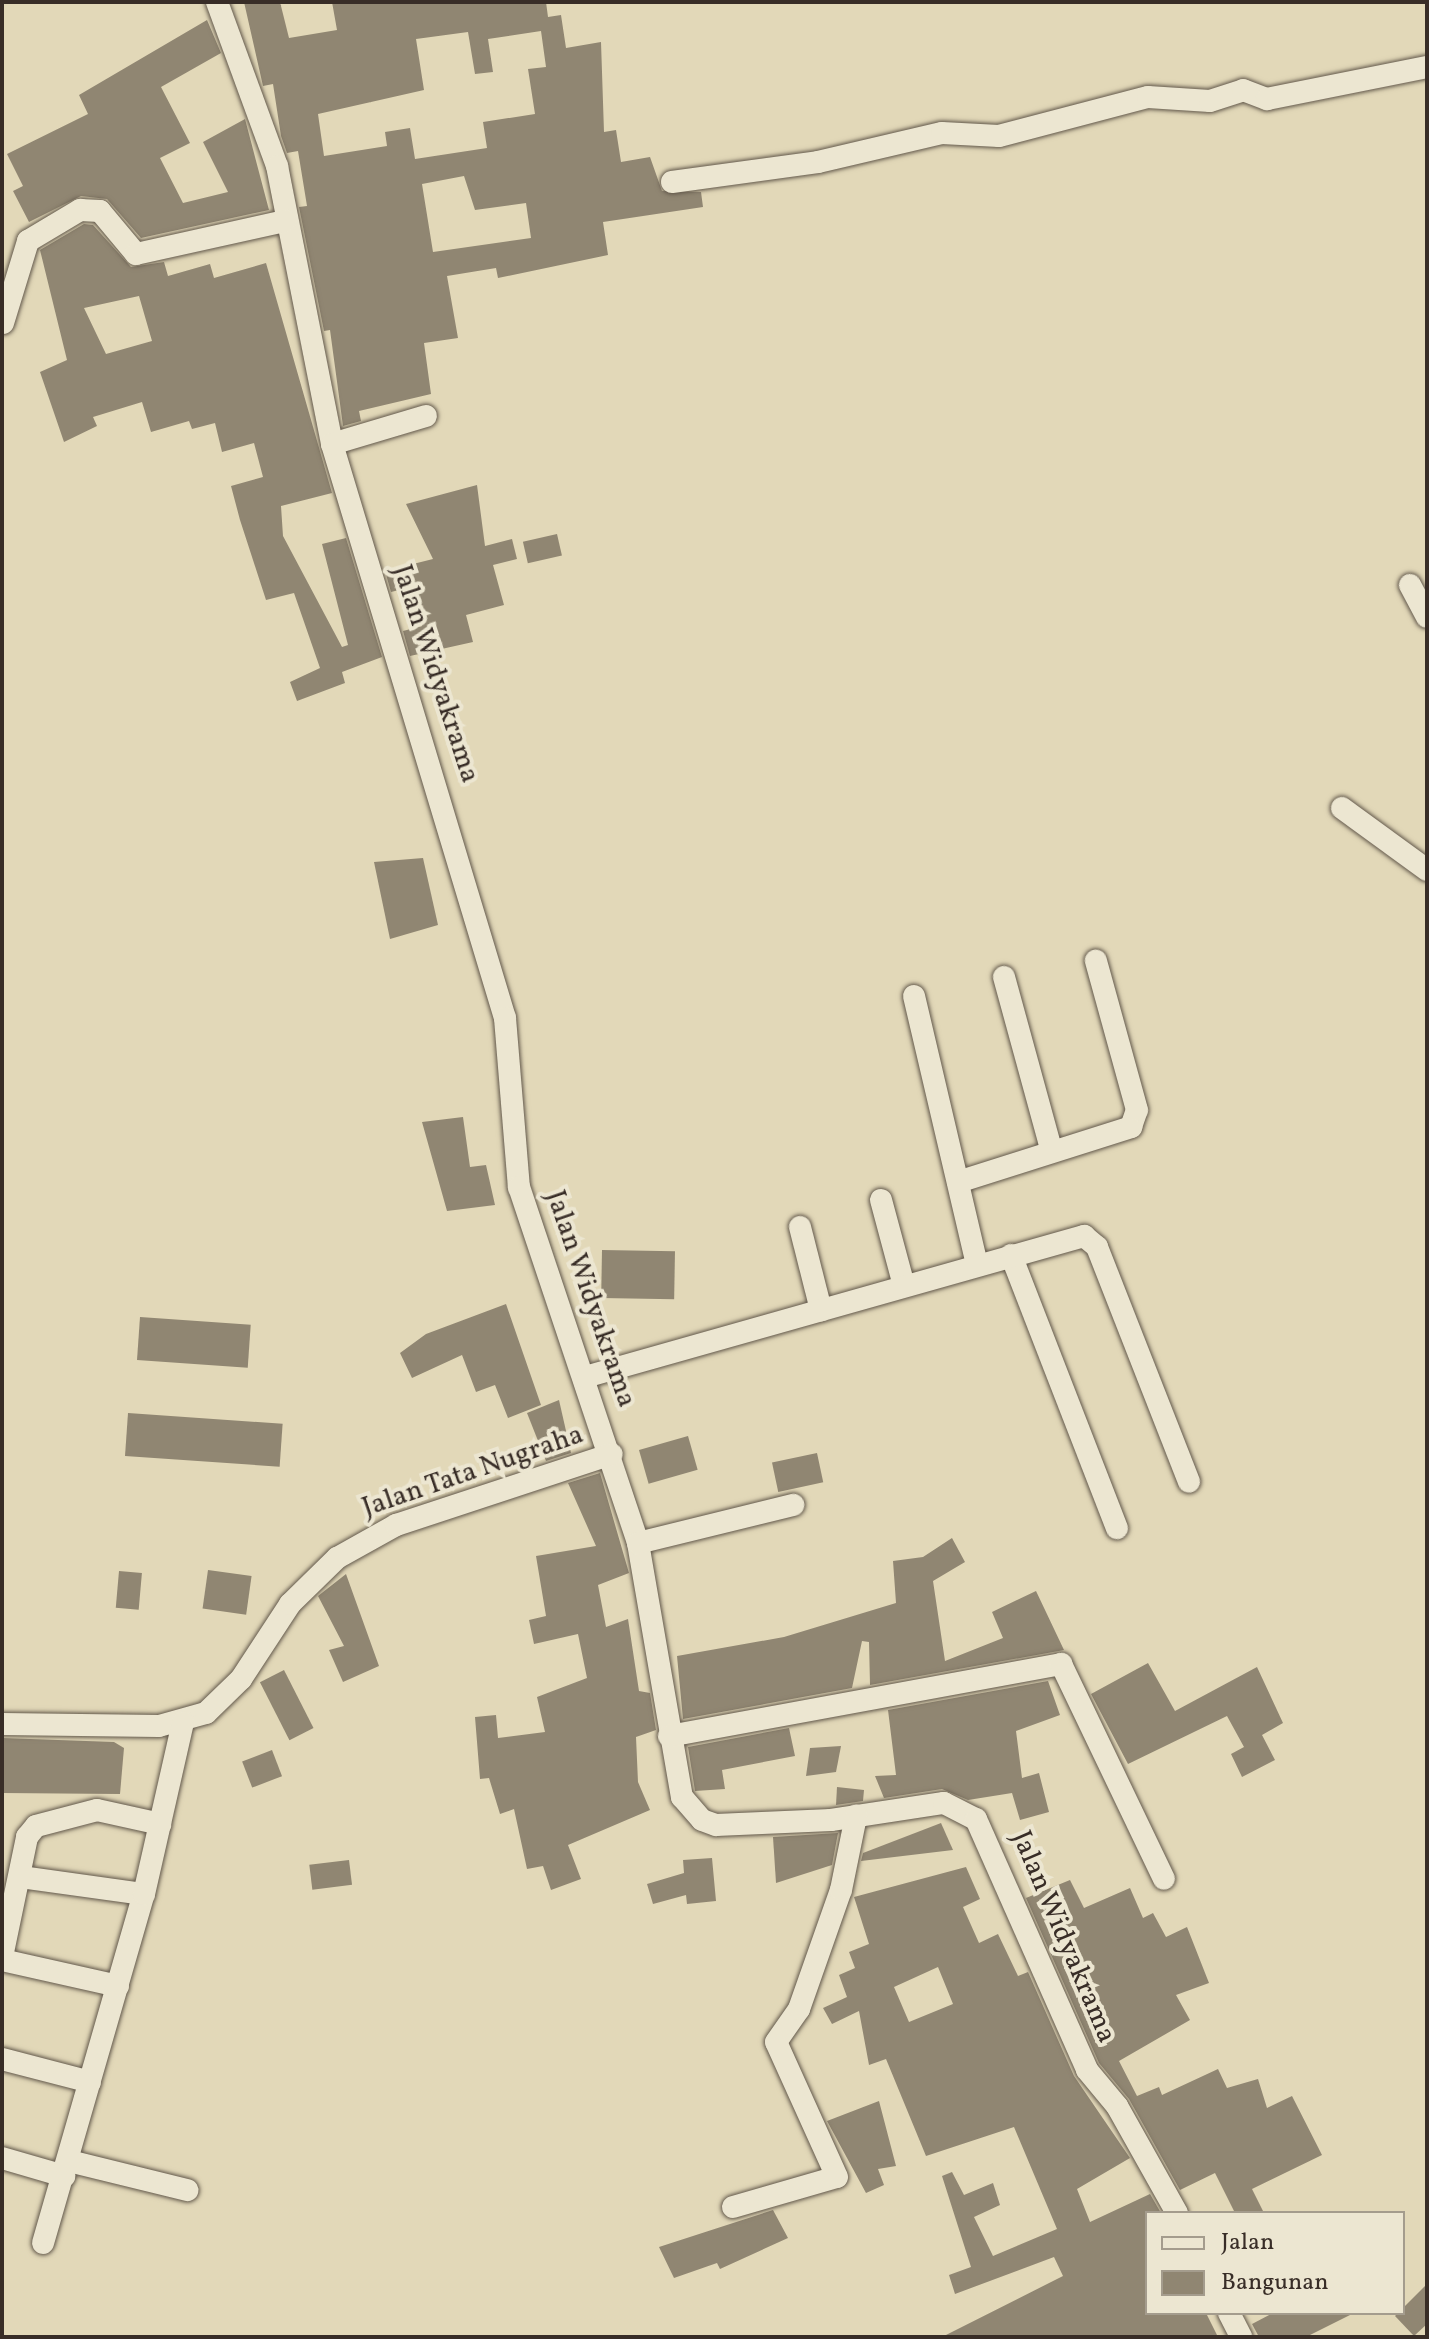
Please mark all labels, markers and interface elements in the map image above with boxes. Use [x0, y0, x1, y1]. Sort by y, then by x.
street label: Jalan Widyakrama [384, 560, 486, 788]
street label: Jalan Widyakrama [537, 1186, 643, 1412]
street label: Jalan Tata Nugraha [358, 1418, 588, 1526]
street label: Jalan Widyakrama [1003, 1825, 1123, 2049]
legend [1145, 2211, 1405, 2315]
text: Jalan [1221, 2226, 1274, 2260]
text: Bangunan [1221, 2266, 1329, 2300]

